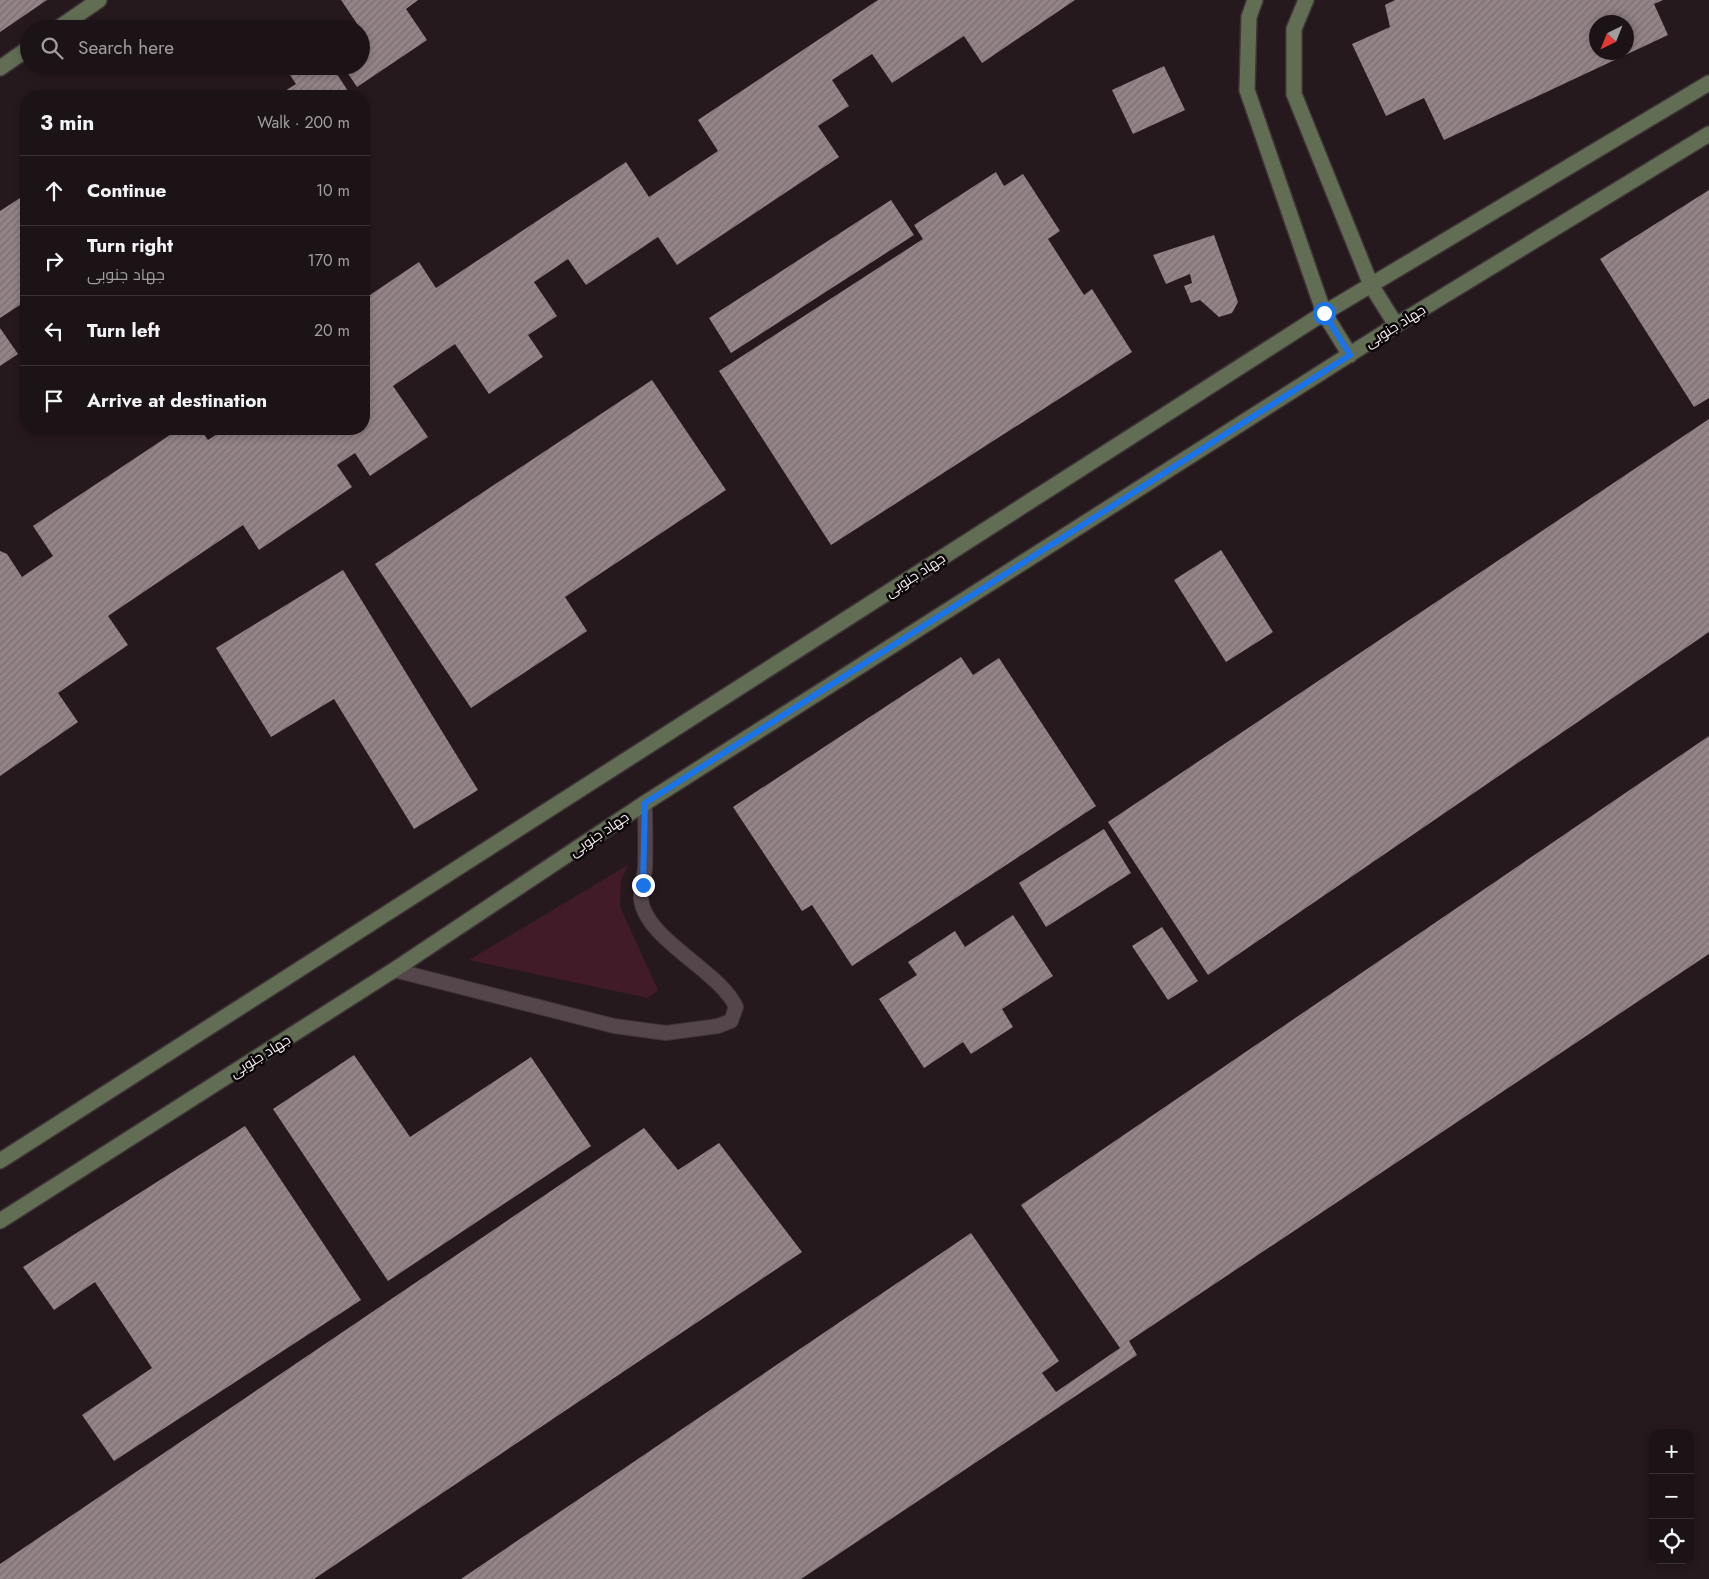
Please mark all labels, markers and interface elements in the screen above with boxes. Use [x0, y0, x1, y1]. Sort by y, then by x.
north arrow [1589, 15, 1634, 60]
search box [20, 20, 370, 75]
icon: search [38, 34, 66, 62]
text: Search here [78, 34, 174, 61]
text: 3 min [40, 108, 94, 138]
text: Walk · 200 m [257, 111, 350, 134]
icon: ahead [40, 177, 68, 205]
text: Continue [87, 177, 166, 204]
text: 10 m [316, 179, 350, 202]
text: Turn right [87, 232, 173, 259]
icon: right [40, 247, 68, 275]
text: 170 m [308, 249, 350, 272]
text: جهاد جنوبی [87, 263, 165, 286]
street label: جهاد جنوبی [1361, 299, 1429, 353]
route start [1313, 302, 1336, 325]
icon: left [40, 317, 68, 345]
text: Turn left [87, 317, 160, 344]
text: 20 m [314, 319, 350, 342]
icon: arrive [40, 387, 68, 415]
text: Arrive at destination [87, 387, 267, 414]
street label: جهاد جنوبی [881, 548, 949, 602]
street label: جهاد جنوبی [565, 807, 633, 861]
route end [632, 874, 655, 897]
street label: جهاد جنوبی [226, 1029, 294, 1083]
map controls [1649, 1429, 1694, 1564]
button: + [1649, 1429, 1694, 1474]
button: − [1649, 1474, 1694, 1519]
button: locate [1649, 1519, 1694, 1564]

